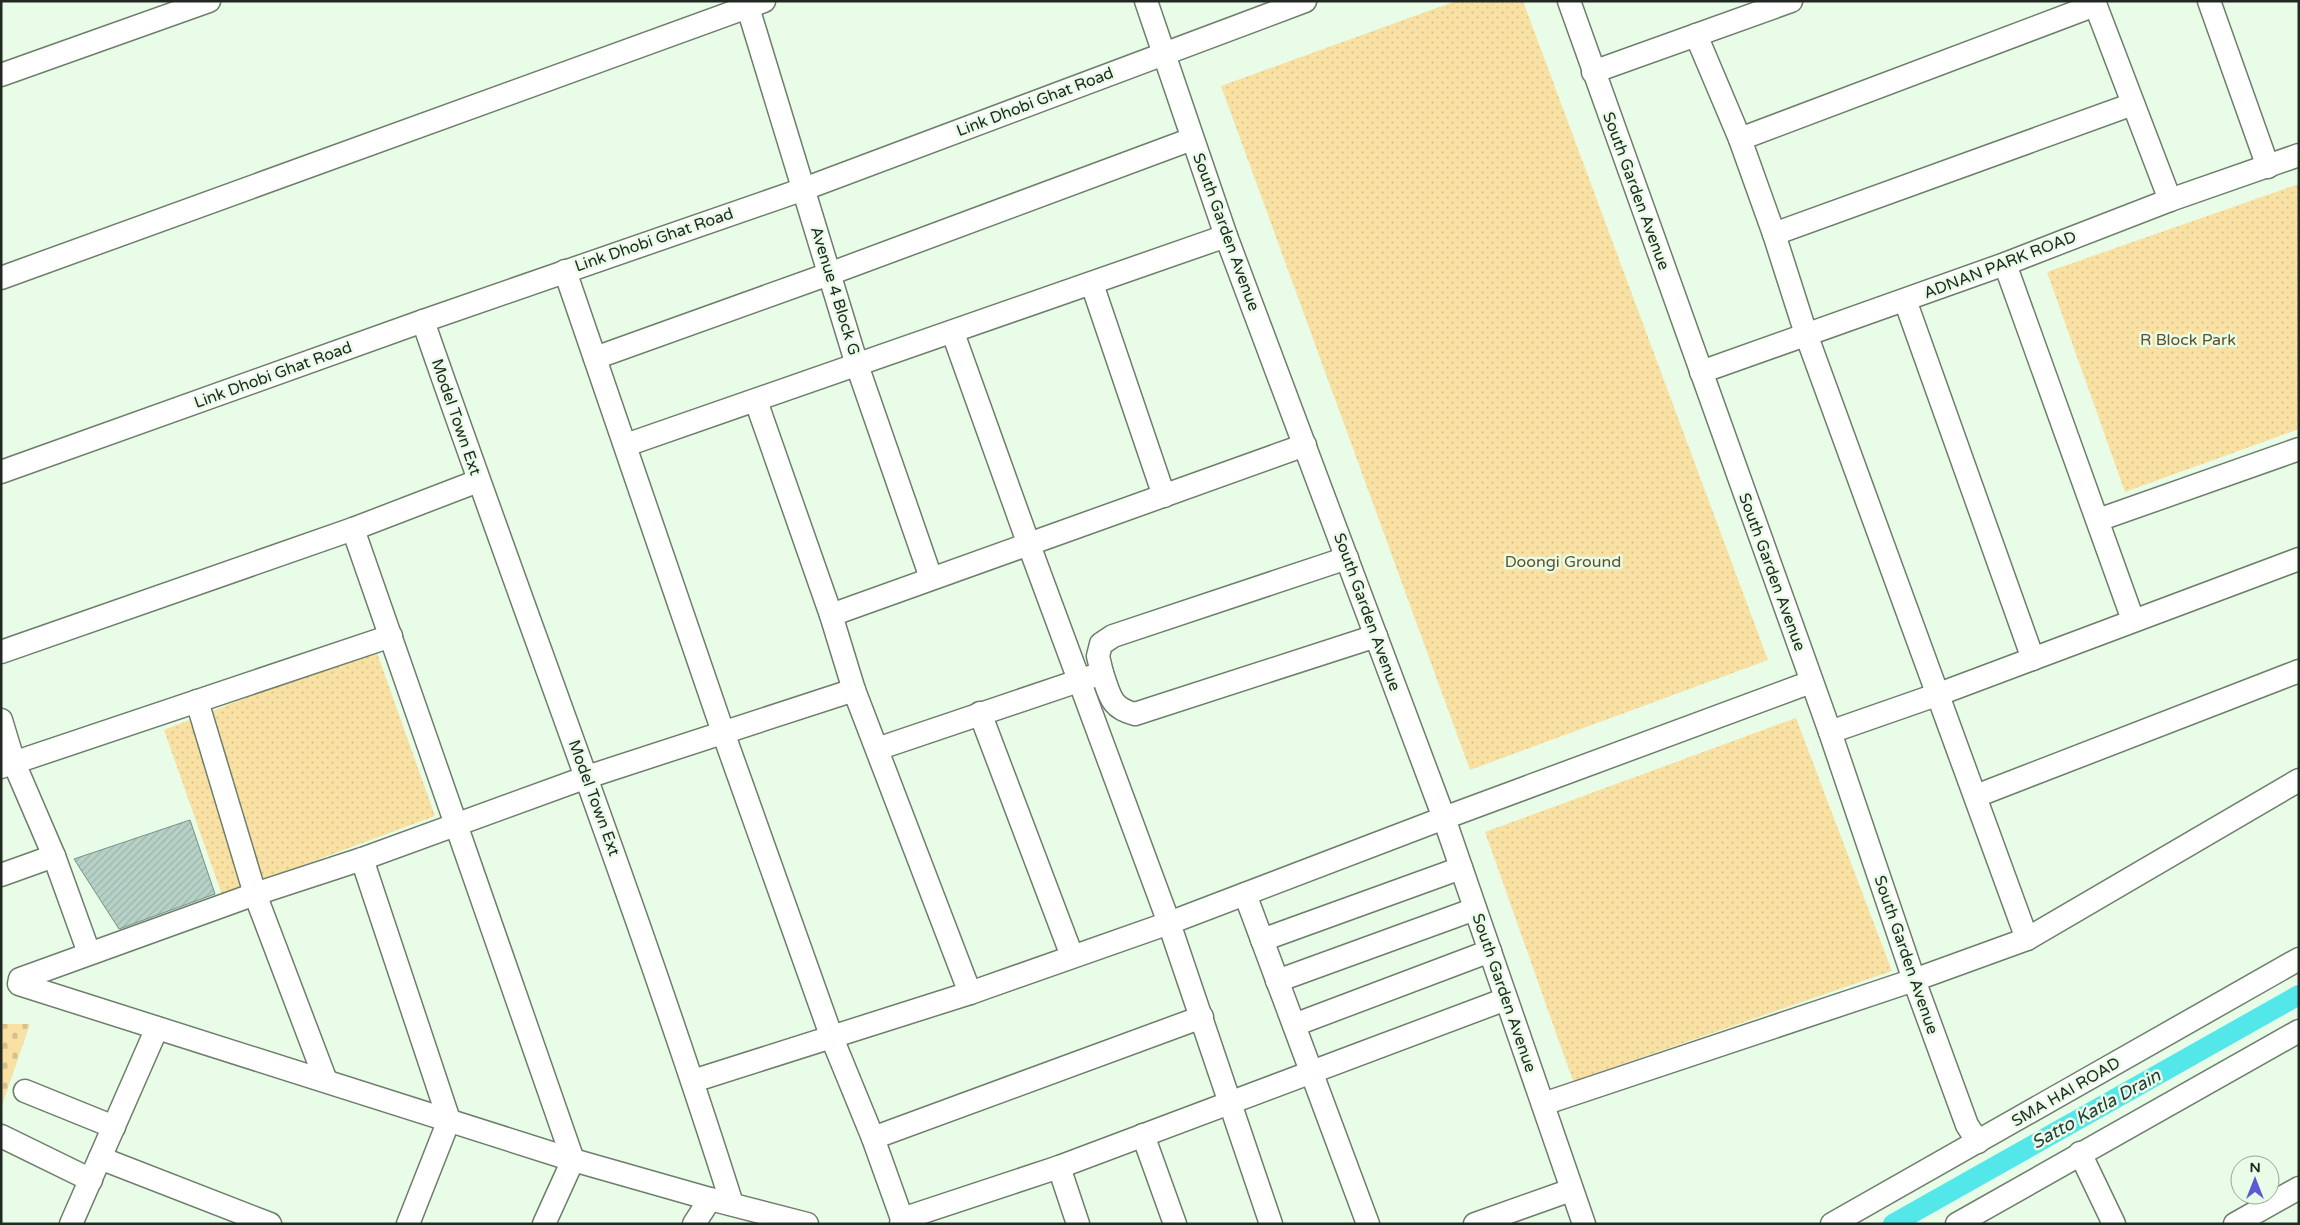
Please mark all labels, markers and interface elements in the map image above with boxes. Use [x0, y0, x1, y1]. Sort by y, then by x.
street label: Link Dhobi Ghat Road [954, 63, 1116, 141]
street label: South Garden Avenue [1598, 109, 1674, 273]
street label: South Garden Avenue [1188, 150, 1264, 314]
street label: Link Dhobi Ghat Road [572, 203, 736, 277]
street label: Avenue 4 Block G [806, 224, 864, 358]
street label: ADNAN PARK ROAD [1921, 227, 2079, 303]
park label: R Block Park [2140, 330, 2236, 350]
street label: Link Dhobi Ghat Road [191, 337, 355, 413]
street label: Model Town Ext [427, 356, 485, 478]
street label: South Garden Avenue [1734, 490, 1810, 654]
street label: South Garden Avenue [1329, 530, 1405, 694]
park label: Doongi Ground [1505, 552, 1621, 572]
street label: Model Town Ext [564, 737, 624, 859]
street label: South Garden Avenue [1869, 873, 1943, 1037]
street label: South Garden Avenue [1467, 911, 1541, 1075]
street label: SMA HAI ROAD [2008, 1053, 2124, 1131]
water label: Satto Katla Drain [2028, 1064, 2165, 1154]
north arrow [2230, 1155, 2280, 1205]
text: N [2249, 1159, 2261, 1176]

